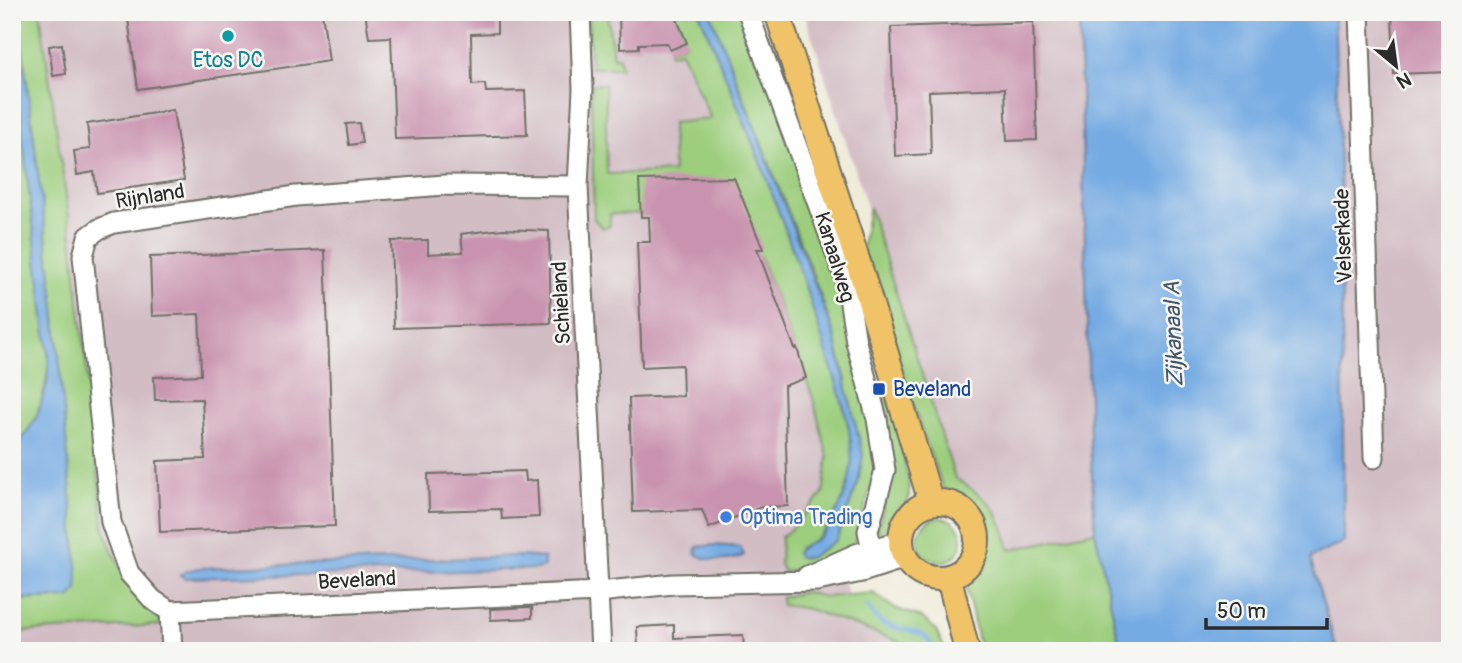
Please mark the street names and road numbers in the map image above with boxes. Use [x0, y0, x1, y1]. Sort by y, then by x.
street label: Rijnland [114, 178, 186, 215]
street label: Velserkade [1328, 188, 1359, 284]
street label: Kanaalweg [808, 209, 861, 306]
street label: Schieland [546, 261, 577, 345]
street label: Beveland [317, 565, 397, 596]

